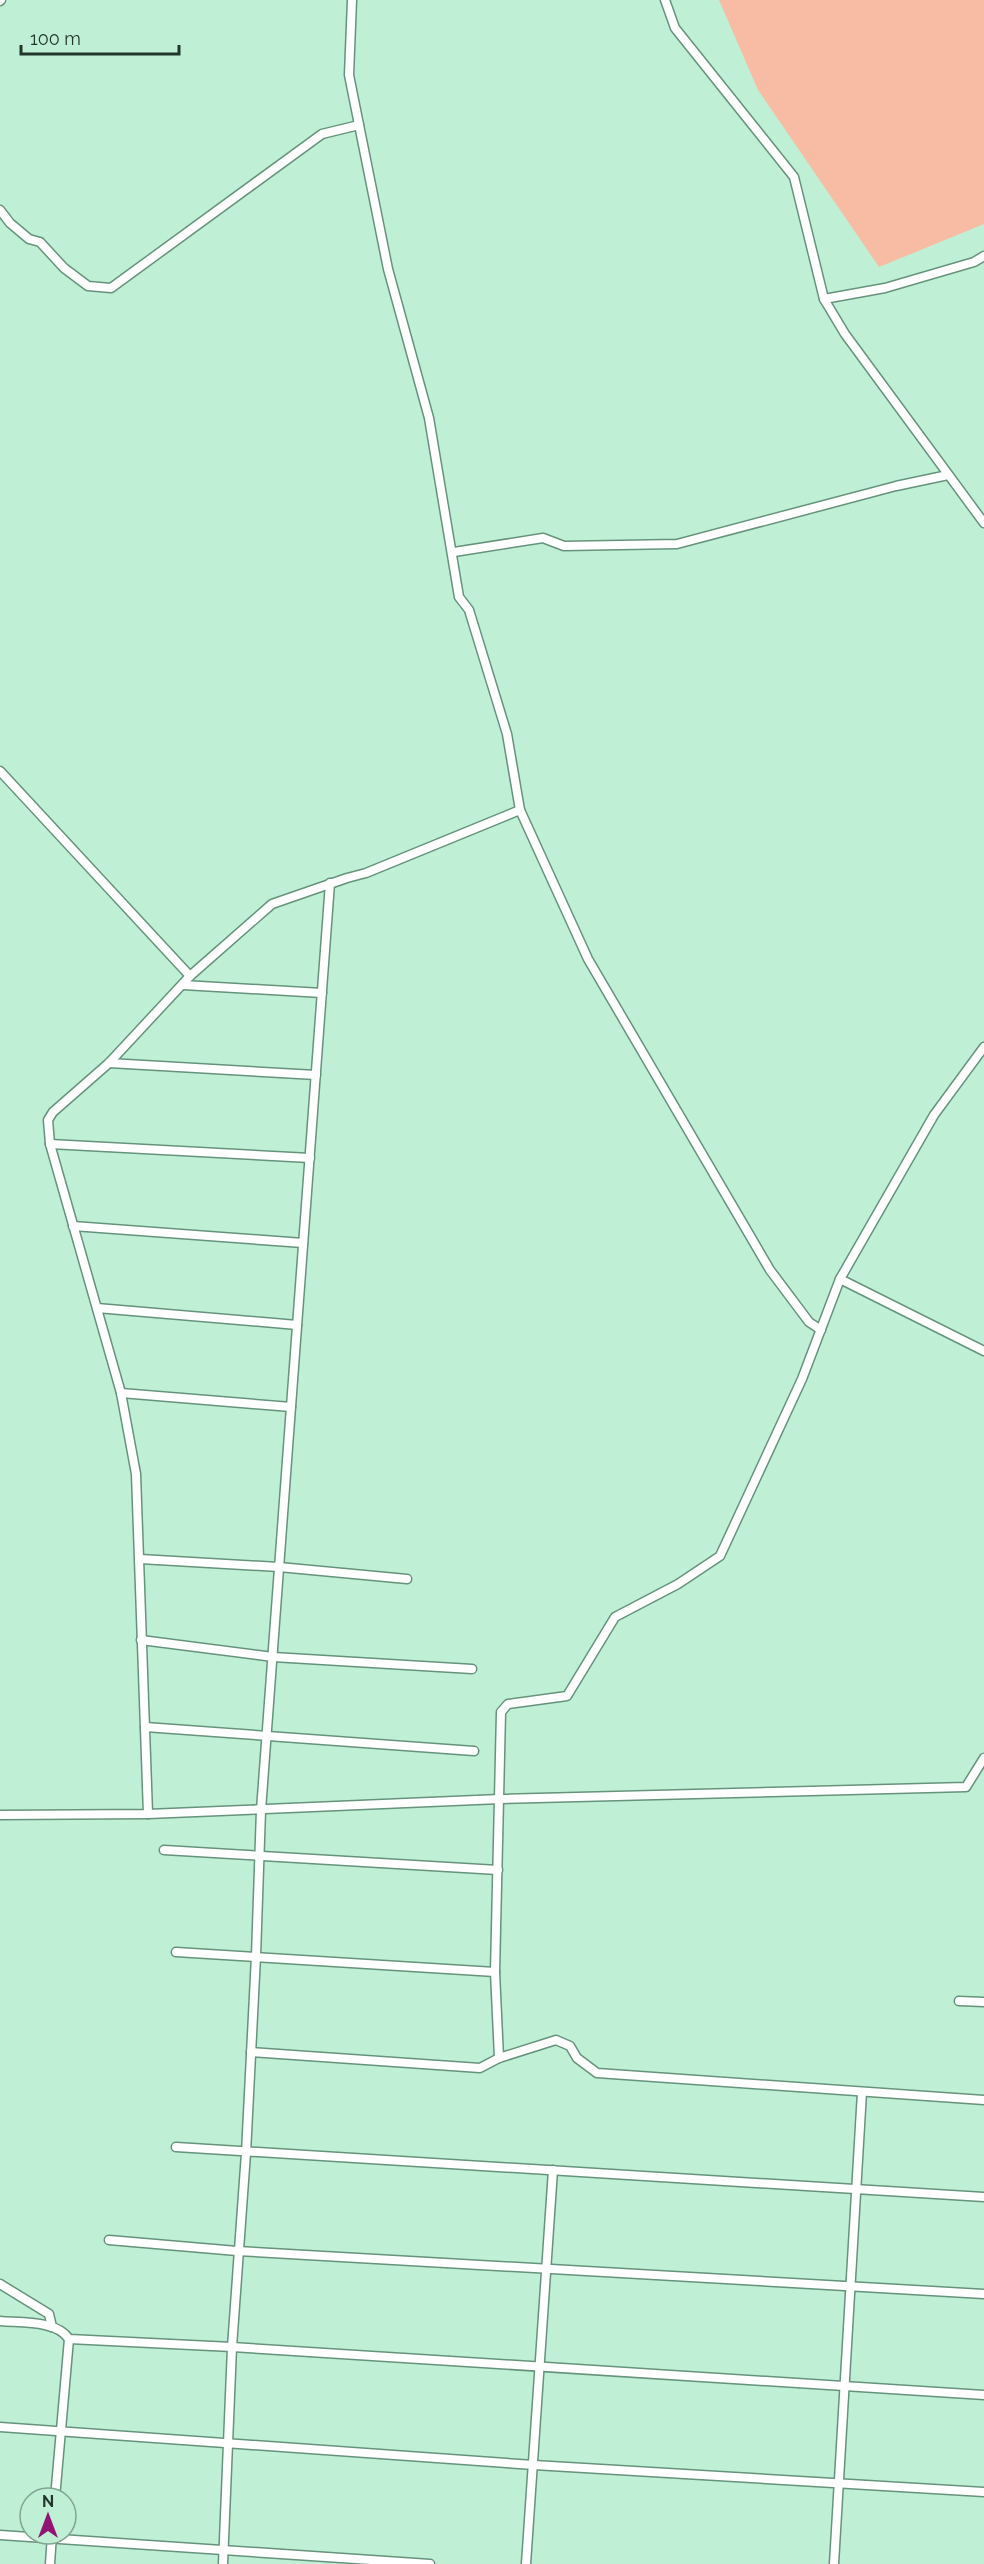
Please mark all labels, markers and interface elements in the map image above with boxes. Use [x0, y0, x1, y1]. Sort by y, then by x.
scale bar [21, 18, 178, 56]
text: 100 m [30, 28, 81, 49]
north arrow [18, 2486, 78, 2546]
text: N [42, 2492, 54, 2511]

